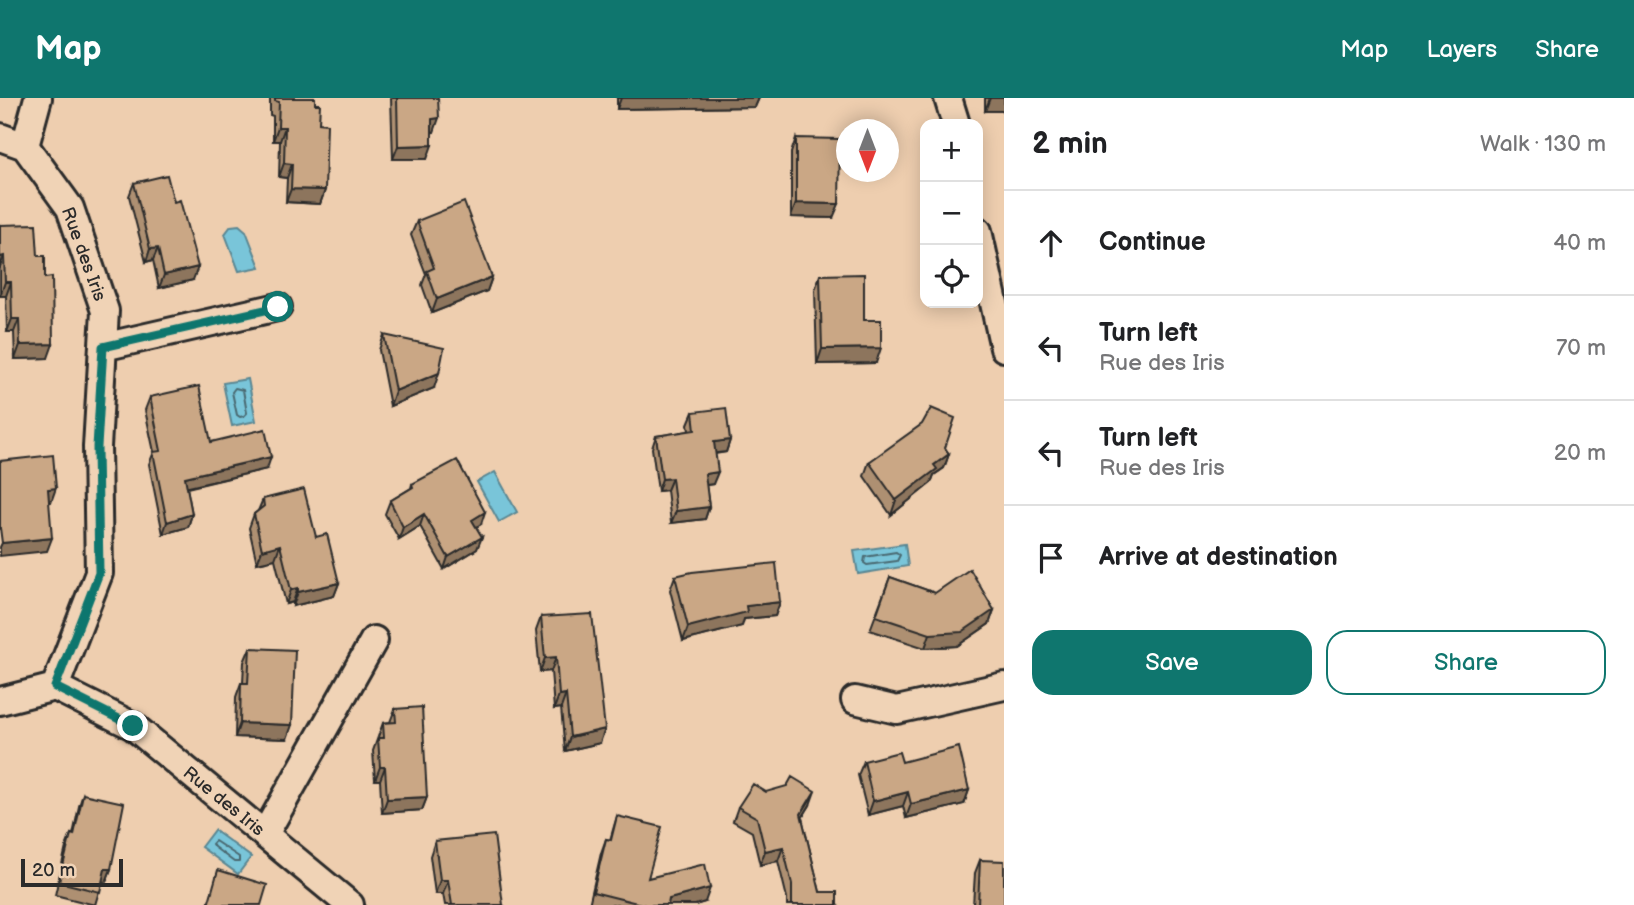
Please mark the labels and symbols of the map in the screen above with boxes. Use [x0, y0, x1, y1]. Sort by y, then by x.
north arrow [836, 119, 899, 182]
street label: Rue des Iris [57, 204, 110, 304]
route start [262, 291, 293, 322]
route end [117, 710, 148, 741]
street label: Rue des Iris [179, 762, 269, 841]
scale bar [21, 856, 122, 888]

